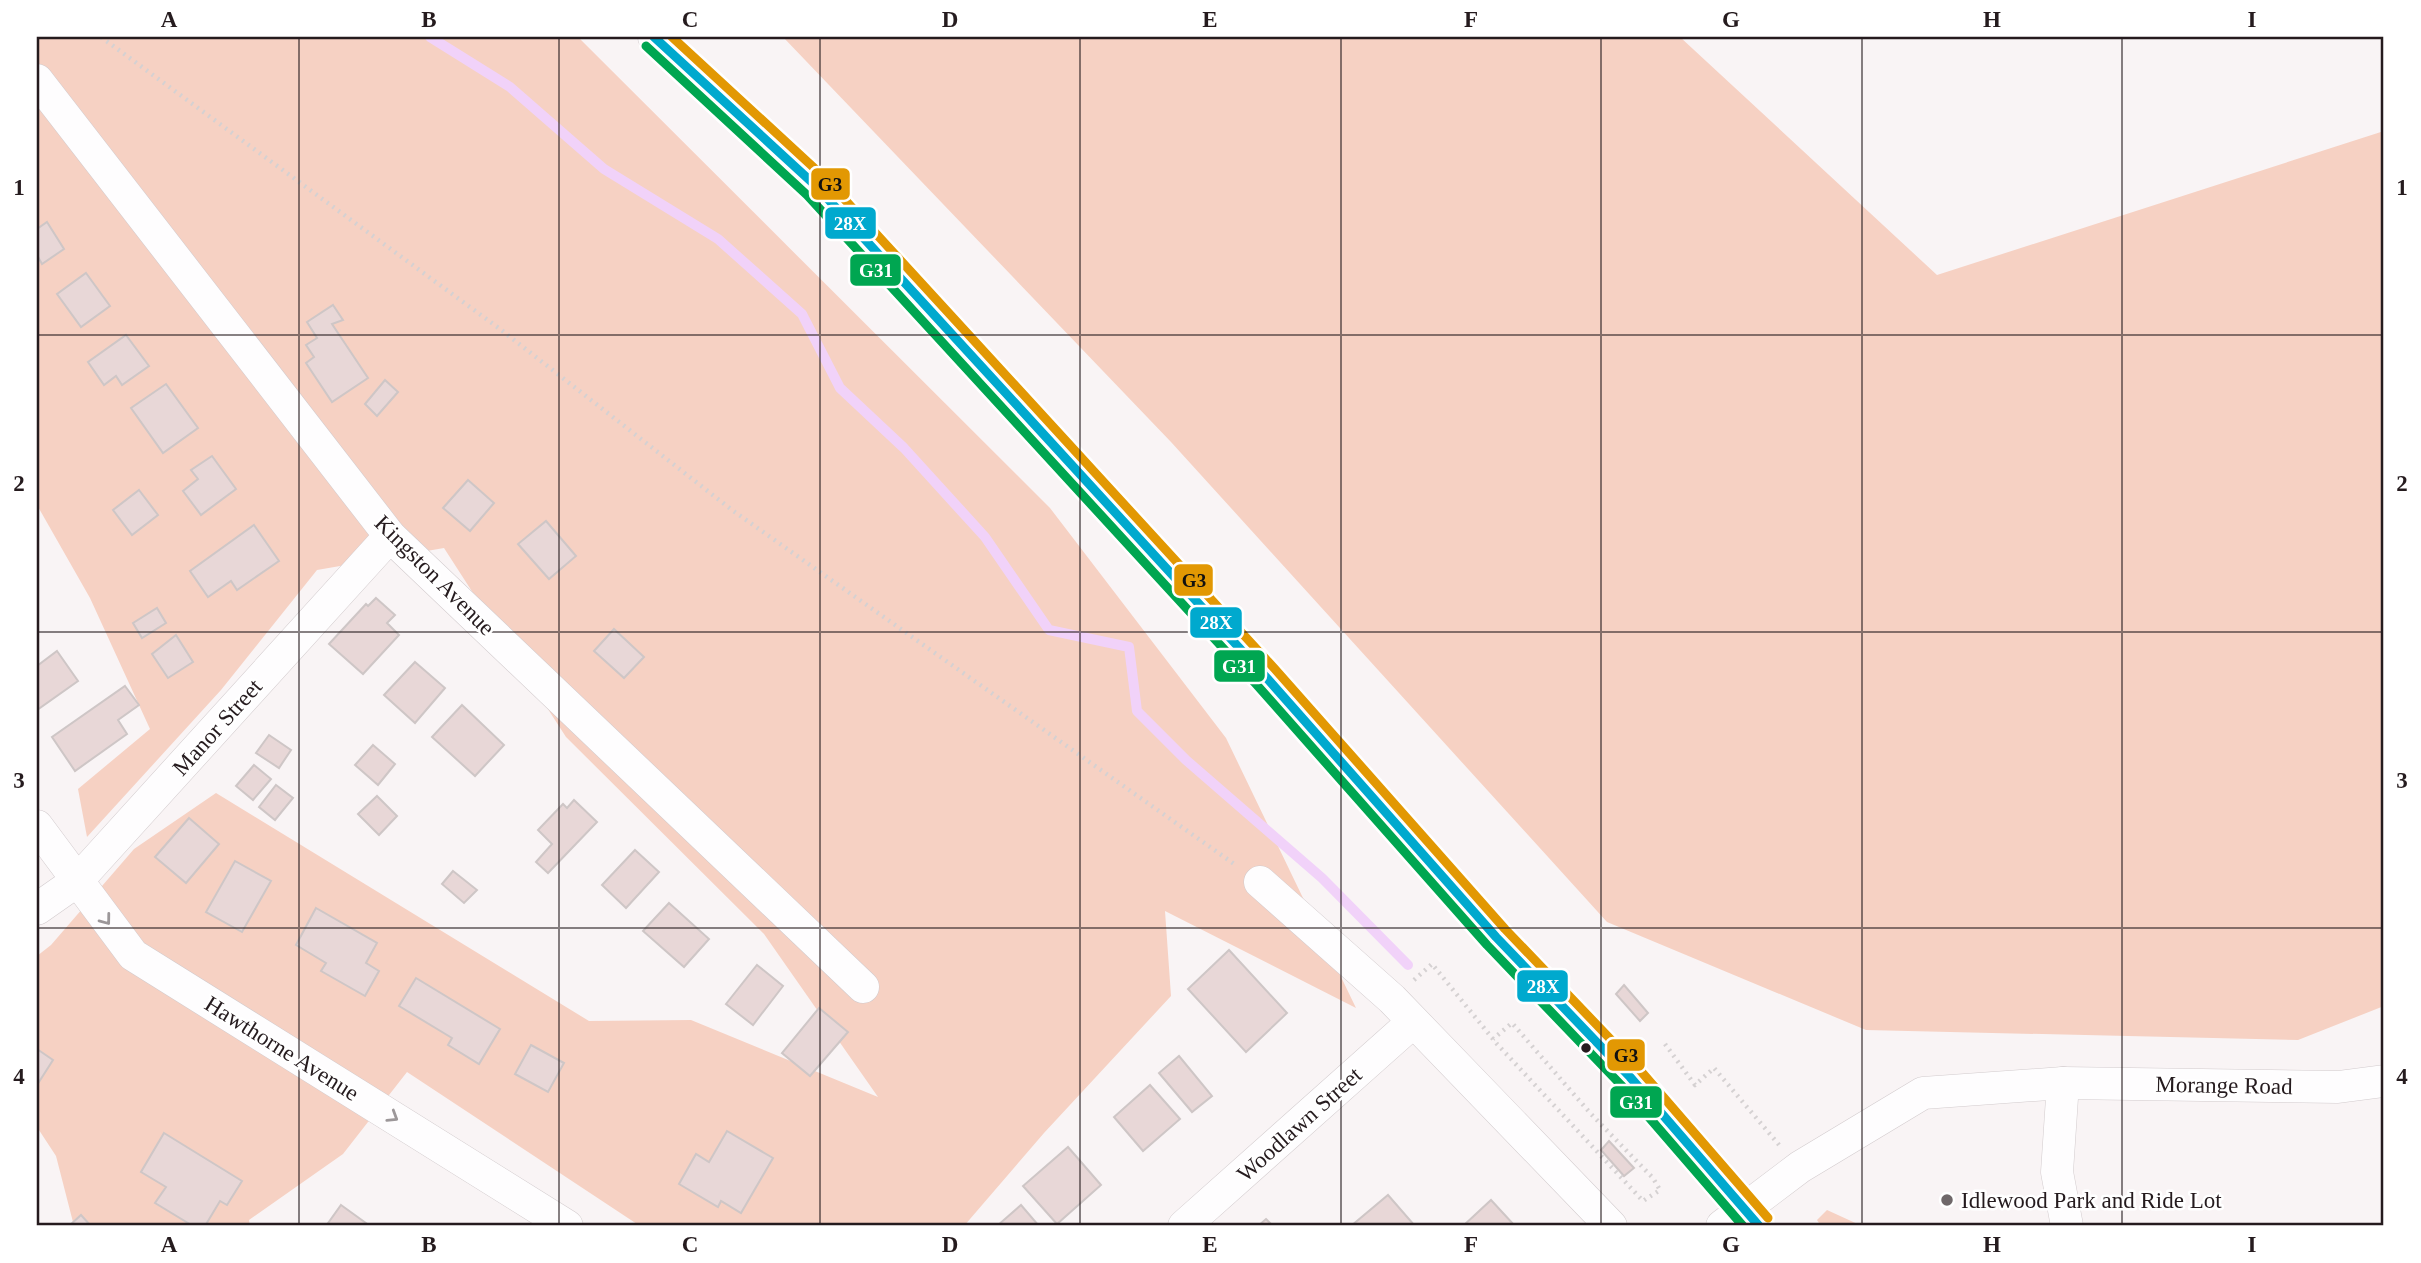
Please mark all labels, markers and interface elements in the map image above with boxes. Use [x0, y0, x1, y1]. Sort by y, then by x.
text: A [161, 7, 178, 32]
text: B [421, 7, 437, 32]
text: C [682, 7, 698, 32]
text: D [942, 7, 958, 32]
text: E [1202, 7, 1218, 32]
text: F [1464, 7, 1478, 32]
text: G [1722, 7, 1740, 32]
text: H [1983, 7, 2001, 32]
text: I [2248, 7, 2257, 32]
line badge: G3 [810, 167, 851, 201]
text: G3 [818, 174, 842, 195]
text: 1 [13, 175, 25, 200]
text: 1 [2396, 175, 2408, 200]
line badge: 28X [824, 206, 877, 240]
text: 28X [834, 213, 867, 234]
line badge: G31 [849, 253, 902, 287]
text: G31 [859, 260, 893, 281]
text: 2 [13, 471, 25, 496]
text: 2 [2396, 471, 2408, 496]
street label: Kingston Avenue [370, 510, 500, 640]
line badge: G3 [1173, 563, 1214, 597]
text: G3 [1182, 570, 1206, 591]
line badge: 28X [1189, 606, 1243, 639]
text: 28X [1200, 612, 1233, 633]
line badge: G31 [1213, 649, 1266, 683]
text: G31 [1222, 656, 1256, 677]
street label: Manor Street [168, 674, 267, 781]
text: 3 [13, 768, 25, 793]
text: 3 [2396, 768, 2408, 793]
one-way arrow [98, 912, 111, 925]
line badge: 28X [1516, 969, 1569, 1003]
text: 28X [1527, 976, 1560, 997]
street label: Hawthorne Avenue [200, 991, 363, 1106]
line badge: G3 [1606, 1038, 1646, 1072]
unlabelled marker [1579, 1041, 1593, 1055]
text: G3 [1614, 1045, 1638, 1066]
street label: Woodlawn Street [1232, 1062, 1367, 1187]
text: 4 [13, 1064, 25, 1089]
text: 4 [2396, 1064, 2408, 1089]
street label: Morange Road [2155, 1072, 2293, 1099]
line badge: G31 [1609, 1085, 1663, 1119]
text: G31 [1619, 1092, 1653, 1113]
one-way arrow [385, 1109, 398, 1122]
place label: Idlewood Park and Ride Lot [1961, 1188, 2222, 1213]
marker: Idlewood Park and Ride Lot [1939, 1192, 1955, 1208]
text: A [161, 1232, 178, 1257]
text: B [421, 1232, 437, 1257]
text: C [682, 1232, 698, 1257]
text: D [942, 1232, 958, 1257]
text: E [1202, 1232, 1218, 1257]
text: F [1464, 1232, 1478, 1257]
text: G [1722, 1232, 1740, 1257]
text: H [1983, 1232, 2001, 1257]
text: I [2248, 1232, 2257, 1257]

